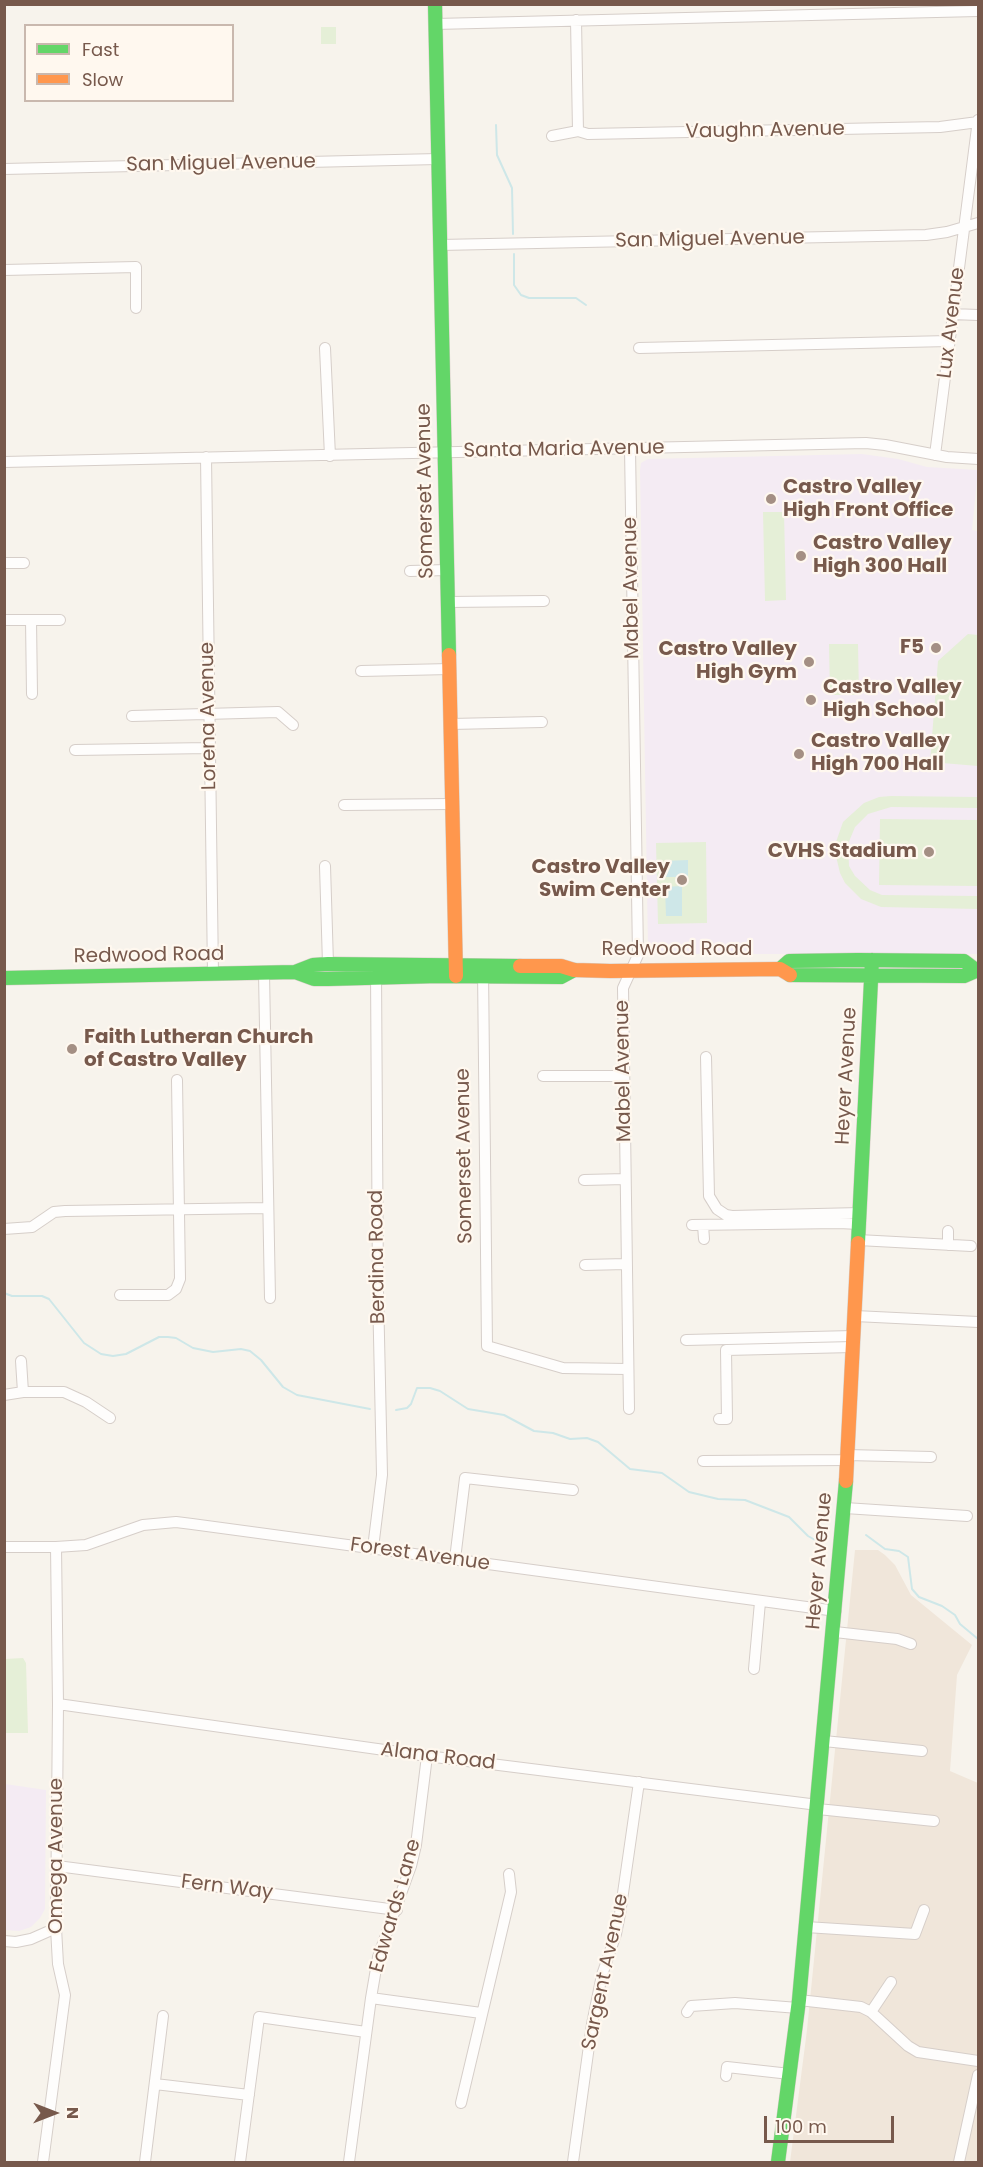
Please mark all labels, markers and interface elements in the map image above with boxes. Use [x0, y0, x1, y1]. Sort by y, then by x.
legend [24, 24, 234, 102]
text: Fast [82, 37, 119, 62]
text: Slow [82, 67, 123, 92]
street label: Vaughn Avenue [685, 118, 845, 144]
street label: San Miguel Avenue [126, 150, 316, 178]
street label: San Miguel Avenue [615, 226, 805, 254]
street label: Lux Avenue [933, 266, 971, 380]
street label: Somerset Avenue [412, 403, 440, 579]
street label: Santa Maria Avenue [463, 436, 665, 464]
place label: Castro Valley High Front Office [783, 476, 953, 523]
marker: Castro Valley High Front Office [764, 492, 778, 506]
street label: Mabel Avenue [619, 517, 645, 659]
place label: Castro Valley High 300 Hall [813, 532, 952, 579]
marker: Castro Valley High 300 Hall [794, 549, 808, 563]
place label: F5 [900, 636, 924, 660]
place label: Castro Valley High Gym [658, 638, 797, 685]
marker: F5 [929, 641, 943, 655]
street label: Lorena Avenue [196, 642, 222, 790]
marker: Castro Valley High Gym [802, 655, 816, 669]
place label: Castro Valley High School [823, 676, 962, 723]
marker: Castro Valley High School [804, 693, 818, 707]
place label: Castro Valley High 700 Hall [811, 730, 950, 777]
marker: Castro Valley High 700 Hall [792, 747, 806, 761]
place label: CVHS Stadium [768, 840, 917, 864]
marker: CVHS Stadium [922, 845, 936, 859]
place label: Castro Valley Swim Center [531, 856, 670, 903]
marker: Castro Valley Swim Center [675, 873, 689, 887]
street label: Redwood Road [602, 938, 752, 962]
street label: Redwood Road [73, 943, 225, 969]
street label: Mabel Avenue [611, 1000, 637, 1142]
street label: Heyer Avenue [831, 1007, 863, 1145]
place label: Faith Lutheran Church of Castro Valley [84, 1026, 313, 1073]
marker: Faith Lutheran Church of Castro Valley [65, 1042, 79, 1056]
street label: Somerset Avenue [451, 1068, 479, 1244]
street label: Berdina Road [365, 1190, 391, 1324]
street label: Heyer Avenue [802, 1491, 838, 1631]
street label: Forest Avenue [349, 1533, 491, 1577]
street label: Alana Road [379, 1738, 497, 1776]
street label: Omega Avenue [45, 1778, 69, 1934]
street label: Edwards Lane [365, 1836, 427, 1976]
street label: Fern Way [180, 1870, 274, 1906]
street label: Sargent Avenue [578, 1892, 634, 2052]
north arrow [24, 2083, 84, 2143]
scale bar [767, 2104, 898, 2142]
text: N [61, 2107, 84, 2119]
text: 100 m [775, 2114, 827, 2139]

